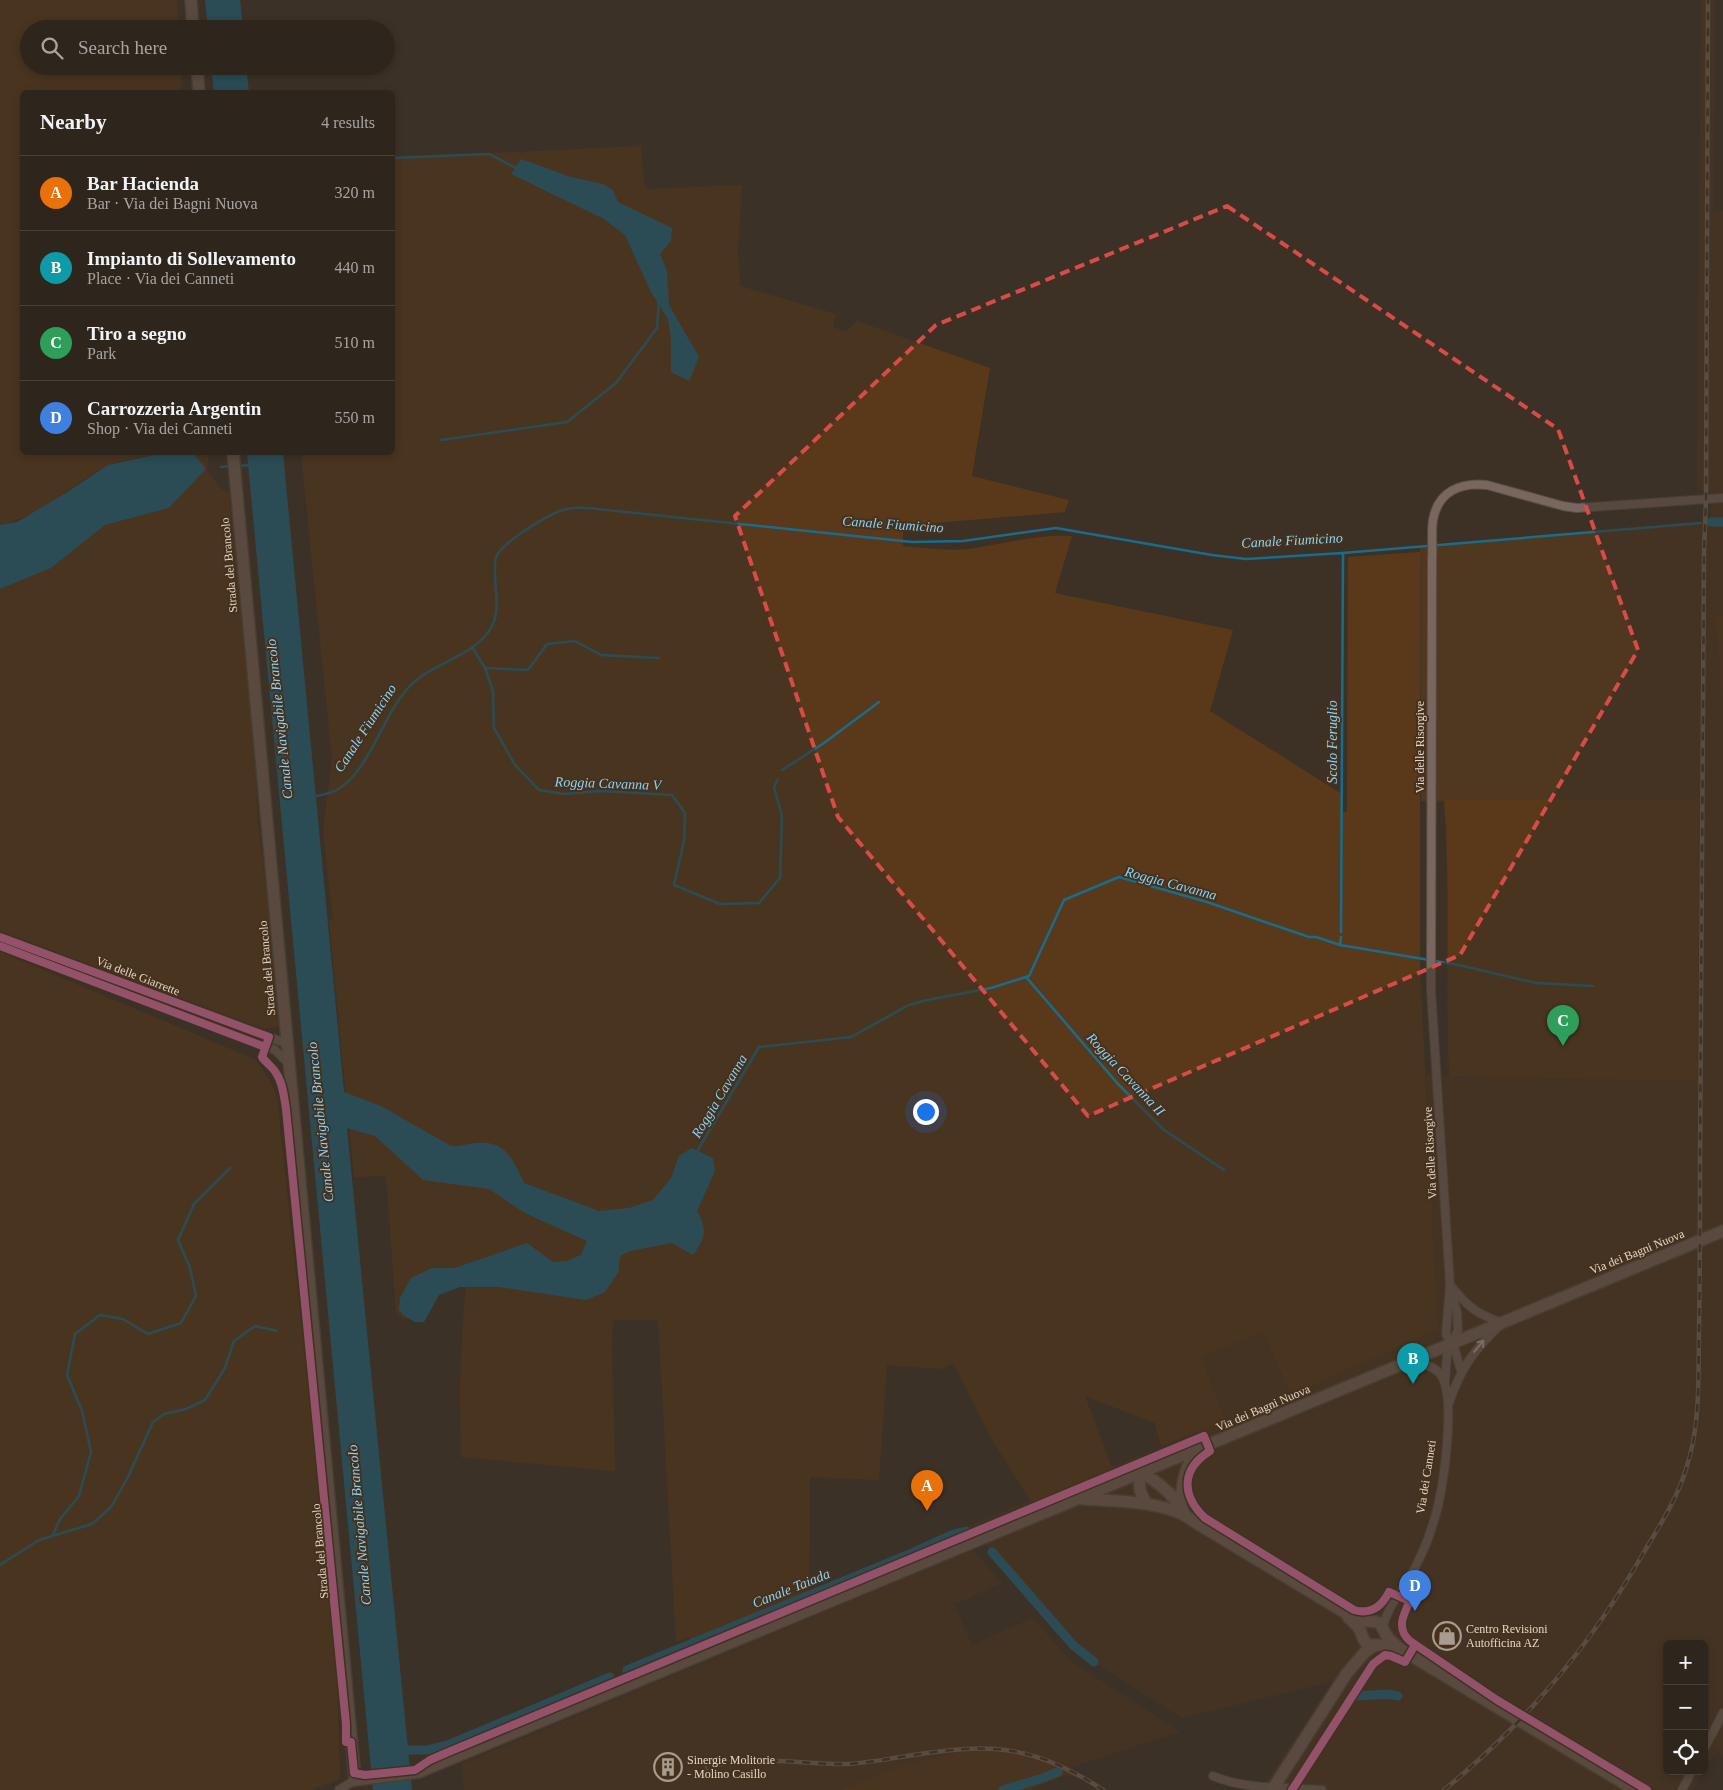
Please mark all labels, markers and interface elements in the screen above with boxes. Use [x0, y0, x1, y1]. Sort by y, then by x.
search box [20, 20, 395, 75]
icon: search [38, 34, 66, 62]
text: Search here [78, 37, 167, 58]
text: Nearby [40, 110, 107, 134]
text: 4 results [321, 114, 375, 131]
text: Bar Hacienda [87, 173, 199, 194]
text: A [50, 184, 62, 201]
text: 320 m [335, 184, 375, 201]
text: Bar · Via dei Bagni Nuova [87, 195, 258, 212]
text: Impianto di Sollevamento [87, 248, 296, 269]
text: B [51, 259, 61, 276]
text: 440 m [335, 259, 375, 276]
text: Place · Via dei Canneti [87, 270, 234, 287]
text: Tiro a segno [87, 323, 187, 344]
text: C [50, 334, 62, 351]
text: 510 m [335, 334, 375, 351]
text: Park [87, 345, 116, 362]
text: Carrozzeria Argentin [87, 398, 261, 419]
text: D [50, 409, 62, 426]
text: 550 m [335, 409, 375, 426]
text: Shop · Via dei Canneti [87, 420, 232, 437]
water label: Canale Fiumicino [842, 513, 944, 536]
street label: Strada del Brancolo [218, 517, 240, 613]
water label: Canale Fiumicino [1241, 530, 1343, 551]
water label: Canale Navigabile Brancolo [264, 638, 295, 800]
water label: Canale Fiumicino [331, 682, 399, 775]
water label: Scolo Feruglio [1325, 700, 1340, 784]
street label: Via delle Risorgive [1413, 701, 1427, 793]
water label: Roggia Cavanna V [553, 774, 663, 793]
water label: Roggia Cavanna [1122, 864, 1218, 903]
street label: Strada del Brancolo [256, 920, 278, 1016]
street label: Via delle Giarrette [94, 954, 182, 998]
pin: C [1547, 1005, 1579, 1046]
water label: Roggia Cavanna II [1083, 1029, 1169, 1120]
water label: Canale Navigabile Brancolo [305, 1041, 336, 1203]
water label: Roggia Cavanna [688, 1052, 750, 1141]
your location [913, 1099, 939, 1125]
street label: Via delle Risorgive [1421, 1107, 1439, 1199]
street label: Via dei Bagni Nuova [1588, 1226, 1687, 1277]
one-way arrow [1474, 1340, 1485, 1353]
pin: B [1397, 1343, 1429, 1384]
street label: Via dei Bagni Nuova [1214, 1382, 1313, 1434]
street label: Via dei Canneti [1413, 1438, 1439, 1515]
water label: Canale Navigabile Brancolo [345, 1444, 374, 1606]
pin: A [911, 1470, 943, 1511]
street label: Strada del Brancolo [309, 1503, 331, 1599]
water label: Canale Taiada [750, 1566, 832, 1611]
pin: D [1399, 1570, 1431, 1611]
shop icon: Centro Revisioni Autofficina AZ [1432, 1621, 1462, 1651]
place label: Centro Revisioni Autofficina AZ [1466, 1622, 1548, 1650]
map controls [1663, 1640, 1708, 1775]
button: + [1663, 1640, 1708, 1685]
button: − [1663, 1685, 1708, 1730]
button: locate [1663, 1730, 1708, 1775]
building icon: Sinergie Molitorie - Molino Casillo [653, 1752, 683, 1782]
place label: Sinergie Molitorie - Molino Casillo [687, 1753, 775, 1781]

